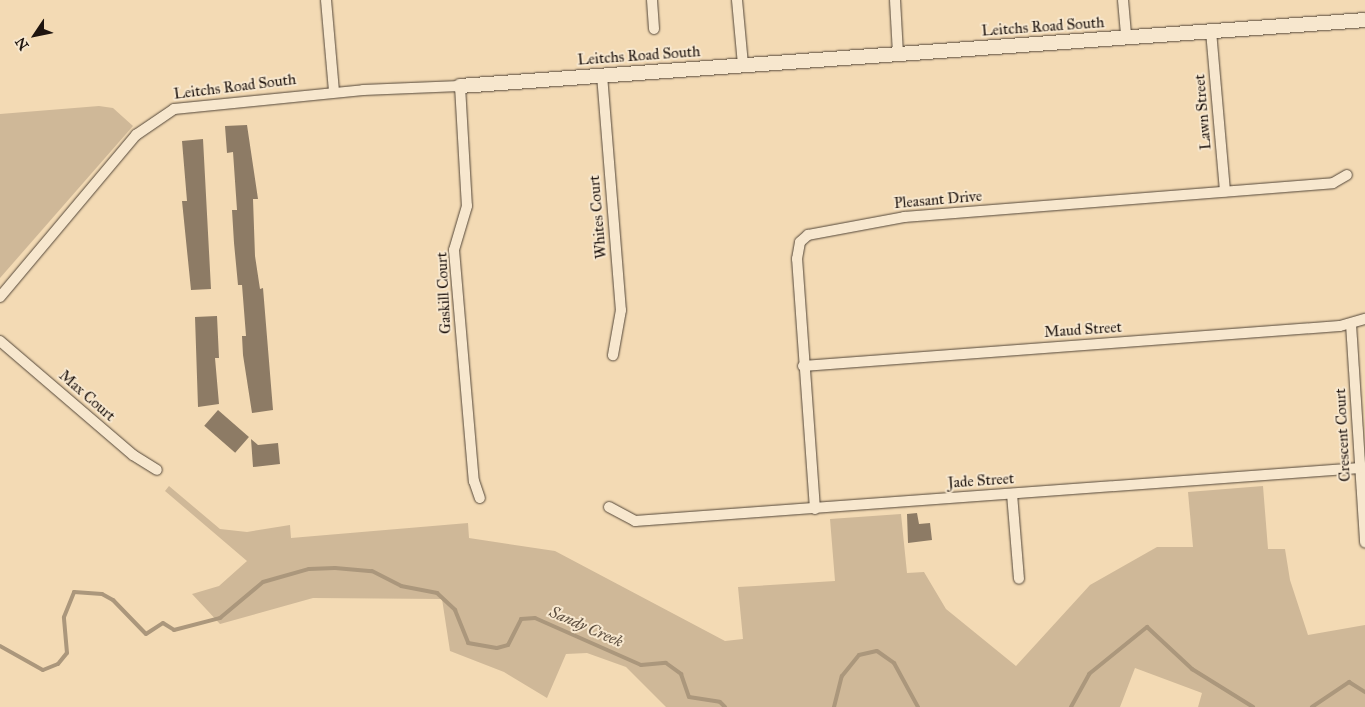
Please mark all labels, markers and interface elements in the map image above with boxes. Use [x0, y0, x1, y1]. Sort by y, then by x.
north arrow [10, 10, 60, 60]
street label: Leitchs Road South [981, 14, 1105, 40]
text: N [12, 34, 33, 53]
street label: Leitchs Road South [577, 43, 701, 69]
street label: Leitchs Road South [173, 71, 297, 103]
street label: Lawn Street [1191, 73, 1215, 151]
street label: Whites Court [585, 174, 611, 260]
street label: Pleasant Drive [893, 187, 983, 213]
street label: Gaskill Court [433, 252, 455, 334]
street label: Maud Street [1044, 318, 1122, 342]
street label: Max Court [55, 367, 119, 425]
street label: Crescent Court [1332, 388, 1354, 482]
street label: Jade Street [947, 470, 1015, 492]
water label: Sandy Creek [546, 602, 626, 652]

